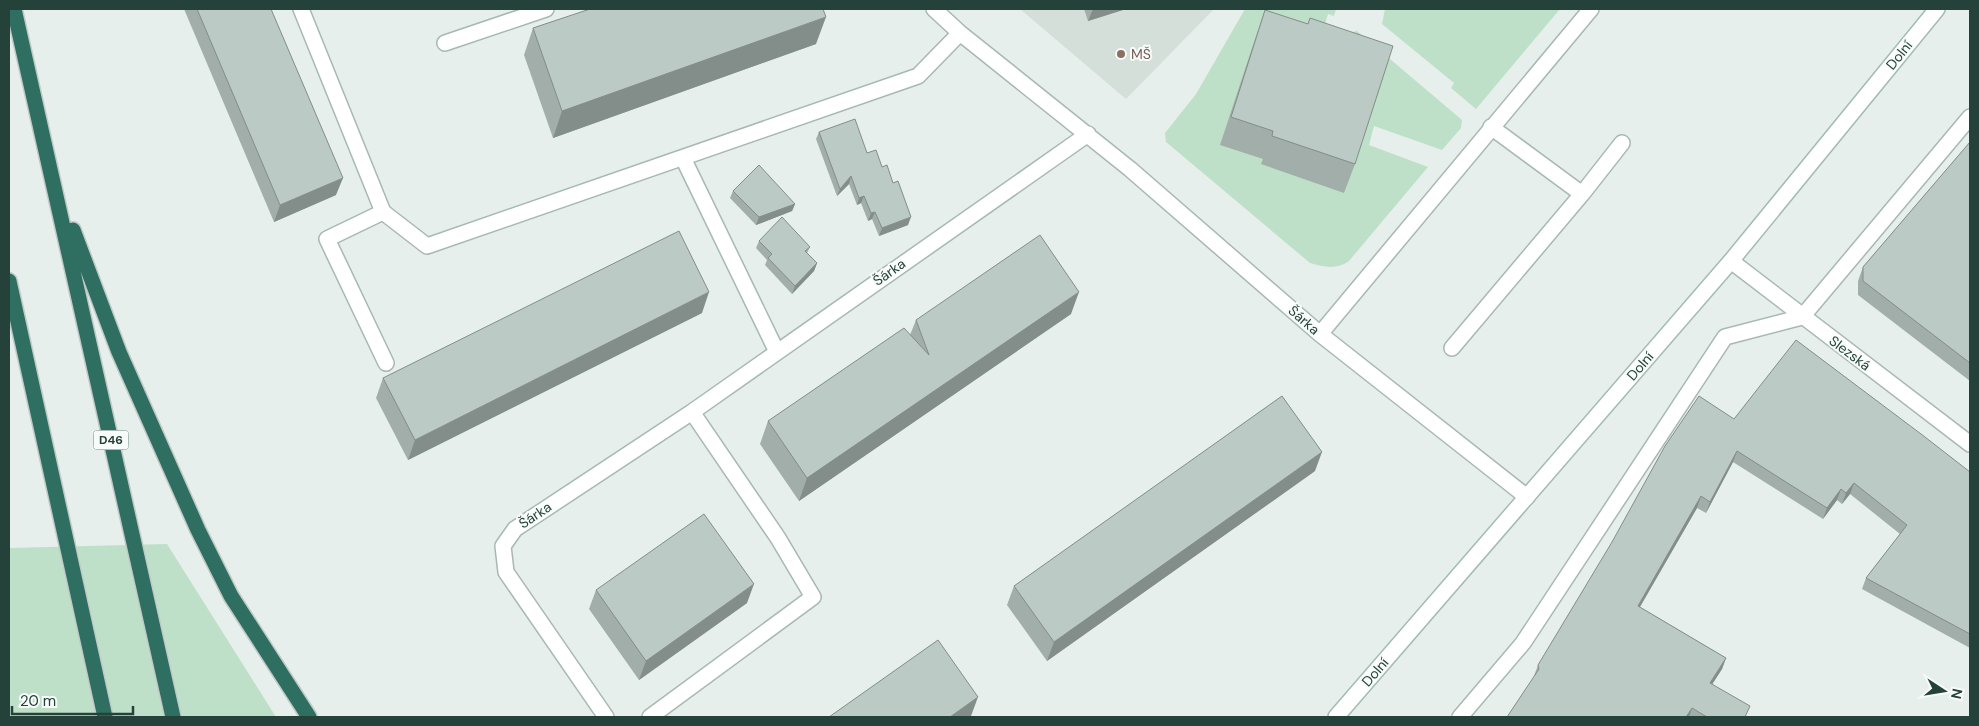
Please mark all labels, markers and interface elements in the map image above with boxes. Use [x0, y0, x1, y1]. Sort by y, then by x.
street label: Dolní [1882, 36, 1917, 73]
place label: MŠ [1131, 45, 1151, 63]
marker: MŠ [1115, 48, 1127, 60]
street label: Šárka [869, 254, 909, 290]
street label: Šárka [1285, 302, 1323, 338]
street label: Slezská [1826, 332, 1874, 374]
street label: Dolní [1623, 347, 1658, 384]
road number: D46 [94, 430, 128, 450]
street label: Šárka [515, 498, 555, 532]
street label: Dolní [1358, 653, 1393, 690]
north arrow [1919, 666, 1969, 716]
scale bar [12, 684, 134, 716]
text: N [1947, 687, 1967, 701]
text: 20 m [20, 691, 56, 711]

